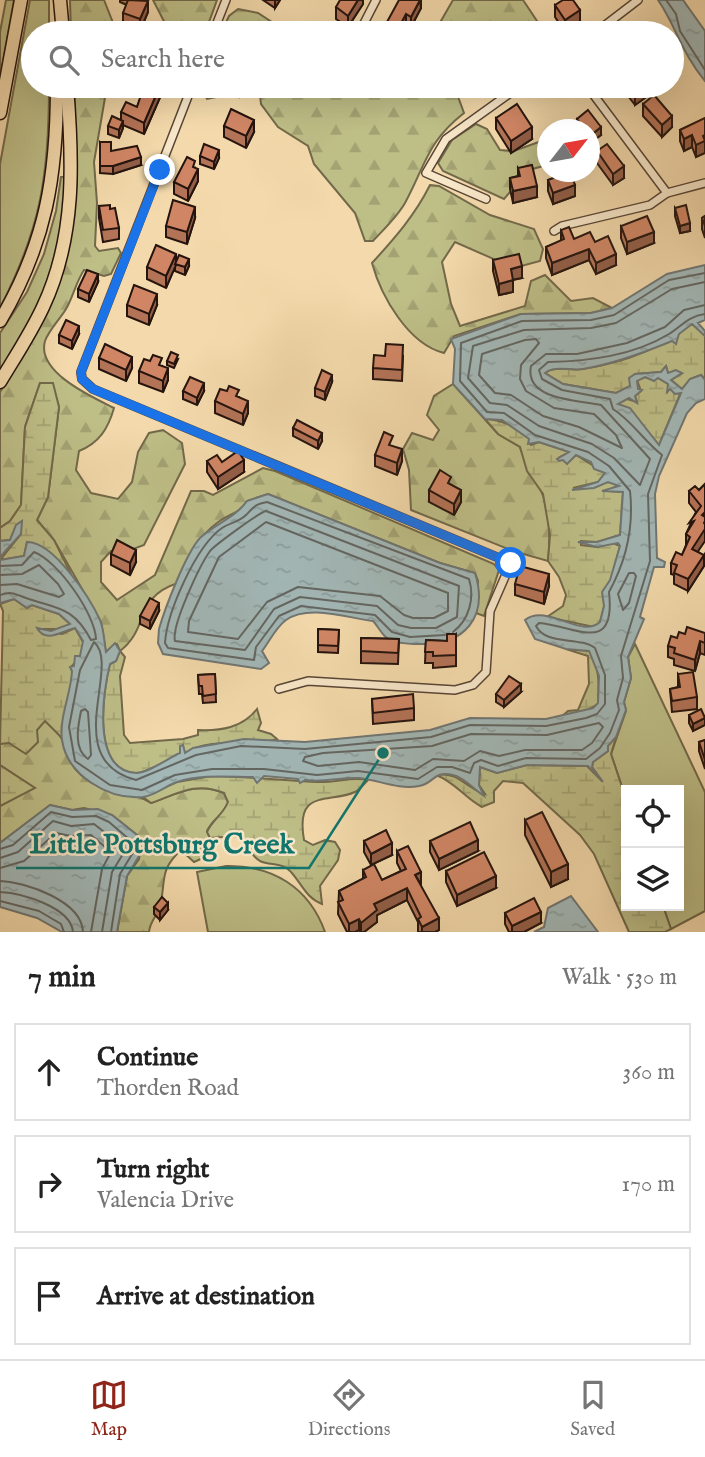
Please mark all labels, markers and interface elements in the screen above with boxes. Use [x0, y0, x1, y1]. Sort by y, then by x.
search box [21, 21, 684, 98]
icon: search [45, 41, 83, 79]
text: Search here [101, 43, 225, 76]
north arrow [537, 119, 600, 182]
route end [144, 154, 175, 185]
route start [495, 547, 526, 578]
map controls [621, 785, 684, 911]
button: locate [621, 785, 684, 848]
callout: Little Pottsburg Creek [16, 819, 309, 868]
text: Little Pottsburg Creek [30, 828, 295, 863]
button: layers [621, 848, 684, 911]
text: 7 min [28, 959, 96, 997]
text: Walk · 530 m [562, 963, 677, 992]
text: Continue [97, 1041, 198, 1074]
icon: ahead [30, 1053, 68, 1091]
text: 360 m [623, 1058, 675, 1087]
text: Thorden Road [97, 1074, 239, 1103]
text: Turn right [97, 1153, 210, 1186]
icon: right [30, 1165, 68, 1203]
text: 170 m [622, 1170, 675, 1199]
text: Valencia Drive [97, 1186, 234, 1215]
icon: arrive [30, 1277, 68, 1315]
text: Arrive at destination [97, 1280, 315, 1313]
tab: Map [90, 1376, 128, 1442]
tab: Directions [308, 1376, 390, 1442]
tab: Saved [570, 1376, 615, 1442]

